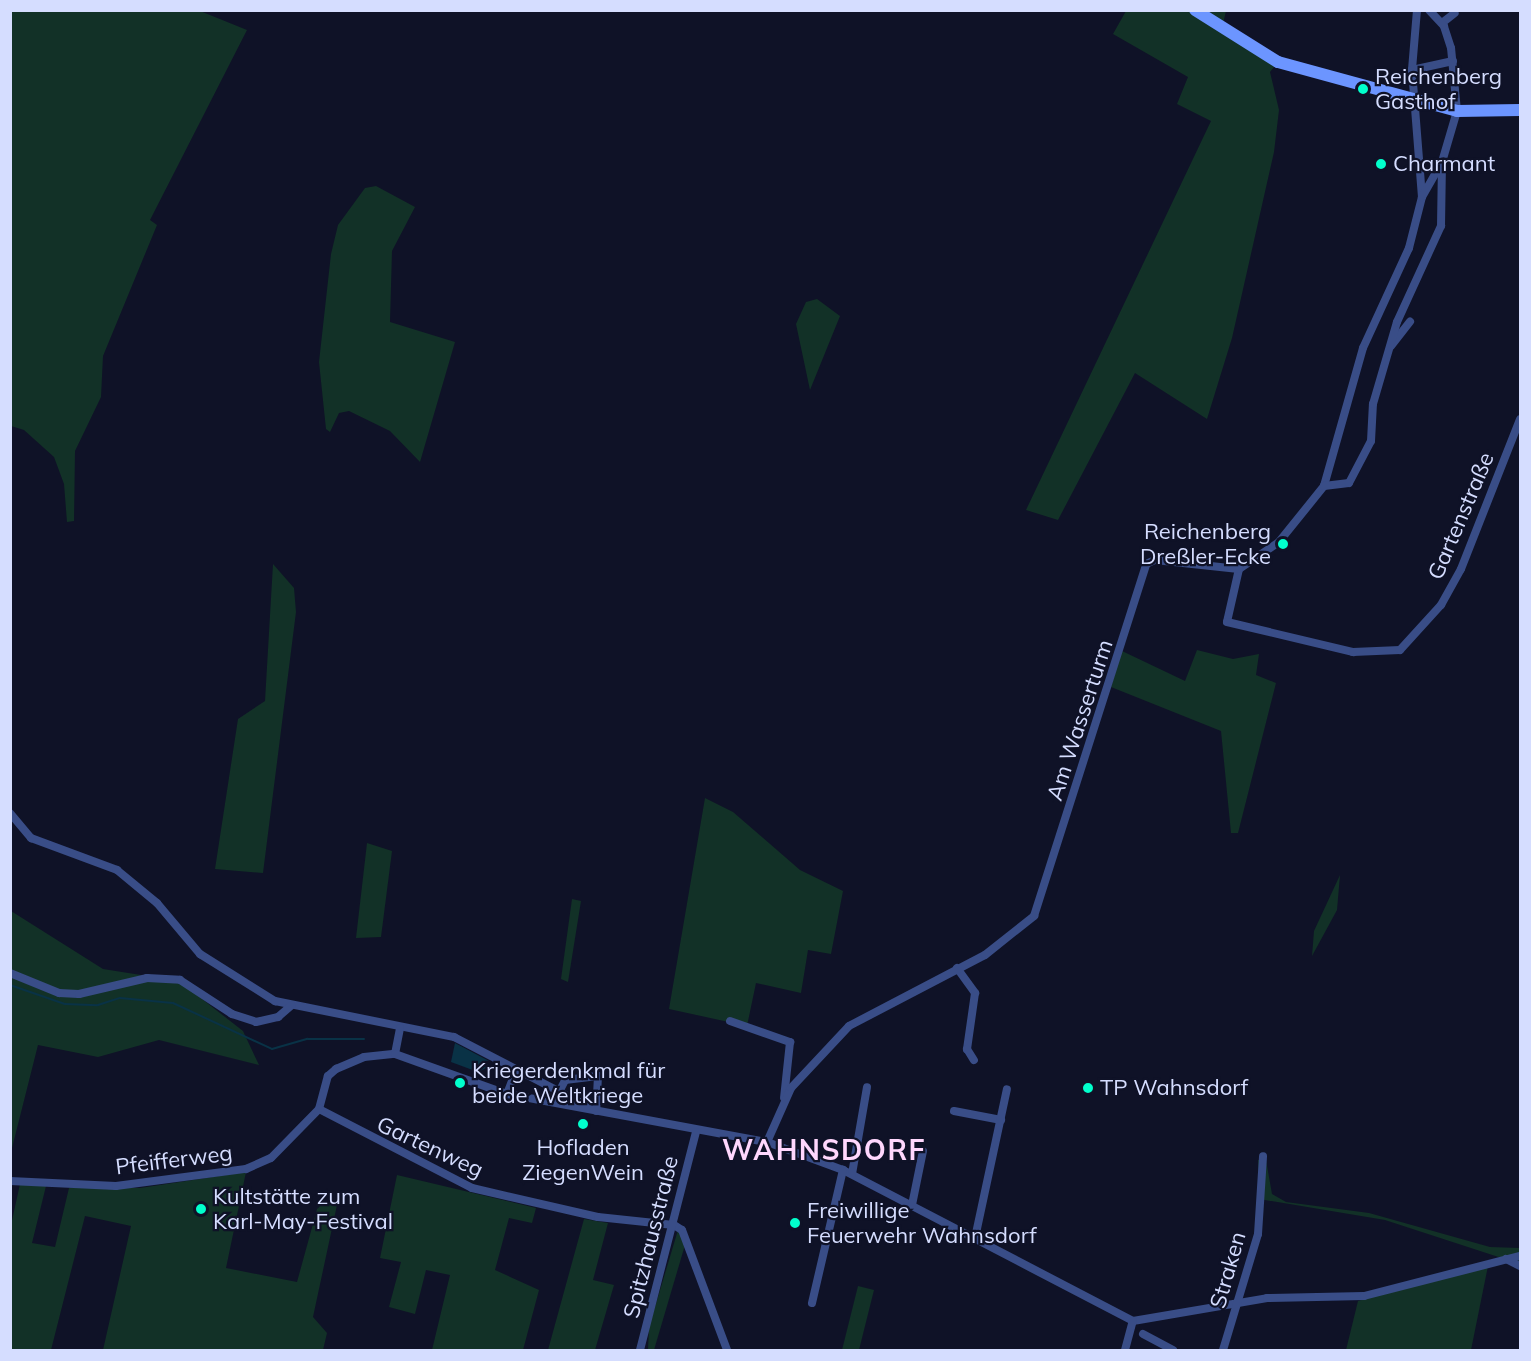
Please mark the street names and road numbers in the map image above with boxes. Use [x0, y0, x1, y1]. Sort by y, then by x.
street label: Gartenstraße [1422, 448, 1500, 584]
street label: Am Wasserturm [1042, 636, 1118, 804]
street label: Gartenweg [373, 1111, 487, 1183]
street label: Pfeifferweg [114, 1140, 234, 1180]
street label: Spitzhausstraße [618, 1153, 684, 1321]
street label: Straken [1205, 1229, 1251, 1311]

